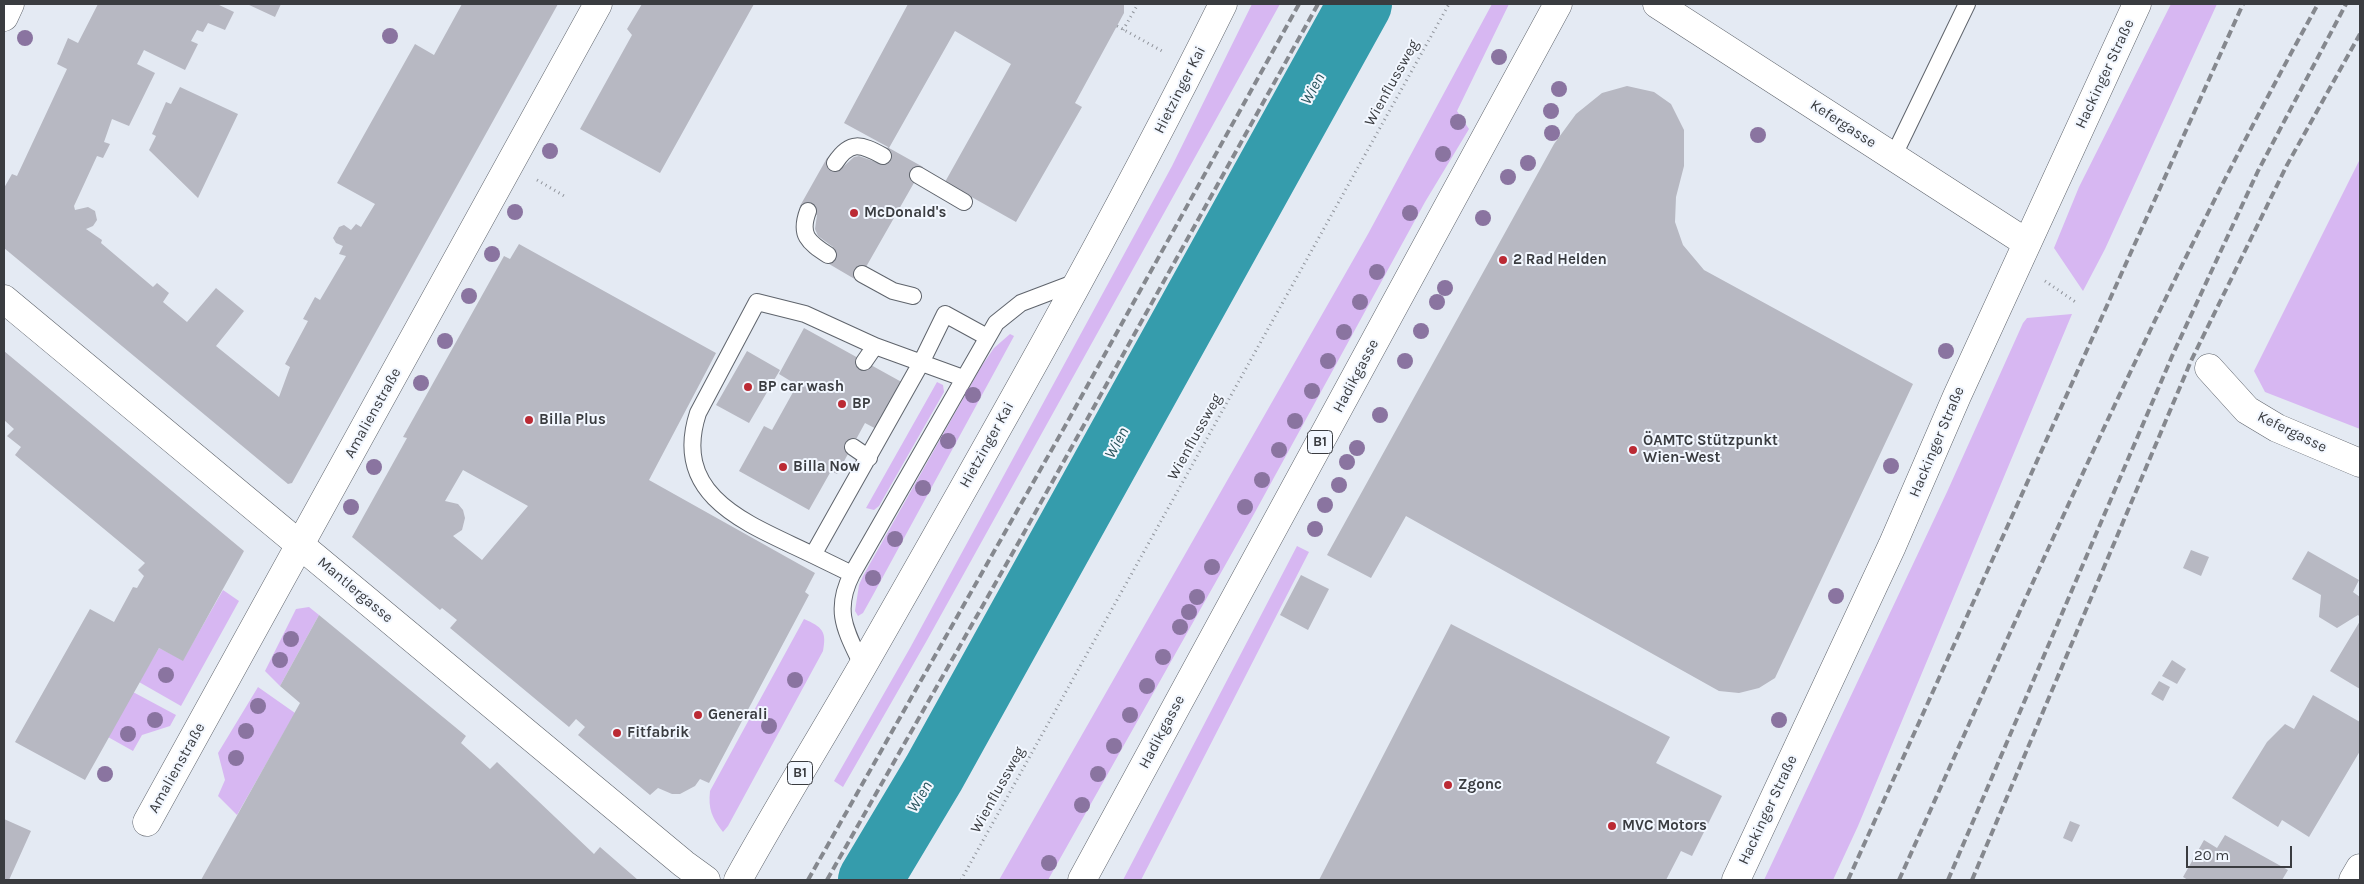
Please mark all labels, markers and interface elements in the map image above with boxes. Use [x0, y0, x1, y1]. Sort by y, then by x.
street label: Hackinger Straße [2072, 17, 2138, 131]
street label: Wienflussweg [1361, 37, 1423, 129]
street label: Hietzinger Kai [1150, 43, 1210, 137]
water label: Wien [1297, 70, 1329, 108]
street label: Kefergasse [1807, 96, 1879, 152]
place label: McDonald's [864, 204, 946, 222]
marker: McDonald's [848, 207, 860, 219]
place label: 2 Rad Helden [1513, 251, 1607, 269]
marker: 2 Rad Helden [1497, 254, 1509, 266]
street label: Hadikgasse [1329, 336, 1383, 416]
street label: Amalienstraße [341, 365, 405, 461]
place label: BP car wash [758, 378, 844, 396]
marker: BP car wash [742, 381, 754, 393]
street label: Hackinger Straße [1906, 384, 1968, 500]
street label: Wienflussweg [1164, 391, 1226, 483]
place label: BP [852, 395, 870, 413]
marker: BP [836, 398, 848, 410]
street label: Hietzinger Kai [956, 399, 1018, 491]
street label: Kefergasse [2254, 407, 2330, 457]
place label: Billa Plus [539, 411, 606, 429]
marker: Billa Plus [523, 414, 535, 426]
water label: Wien [1101, 424, 1133, 462]
road number: B1 [1308, 431, 1332, 454]
place label: ÖAMTC Stützpunkt Wien-West [1643, 432, 1778, 467]
marker: ÖAMTC Stützpunkt Wien-West [1627, 444, 1639, 456]
place label: Billa Now [793, 458, 860, 476]
marker: Billa Now [777, 461, 789, 473]
street label: Mantlergasse [314, 553, 396, 627]
street label: Hadikgasse [1135, 692, 1189, 772]
place label: Generali [708, 706, 768, 724]
marker: Generali [692, 709, 704, 721]
street label: Amalienstraße [145, 720, 209, 816]
place label: Fitfabrik [627, 724, 689, 742]
marker: Fitfabrik [611, 727, 623, 739]
street label: Wienflussweg [967, 744, 1029, 836]
street label: Hackinger Straße [1735, 753, 1801, 867]
road number: B1 [788, 761, 812, 784]
place label: Zgonc [1458, 776, 1502, 794]
water label: Wien [903, 778, 937, 816]
marker: Zgonc [1442, 779, 1454, 791]
place label: MVC Motors [1622, 817, 1707, 835]
marker: MVC Motors [1606, 820, 1618, 832]
scale bar [2189, 836, 2295, 868]
text: 20 m [2194, 846, 2229, 864]

